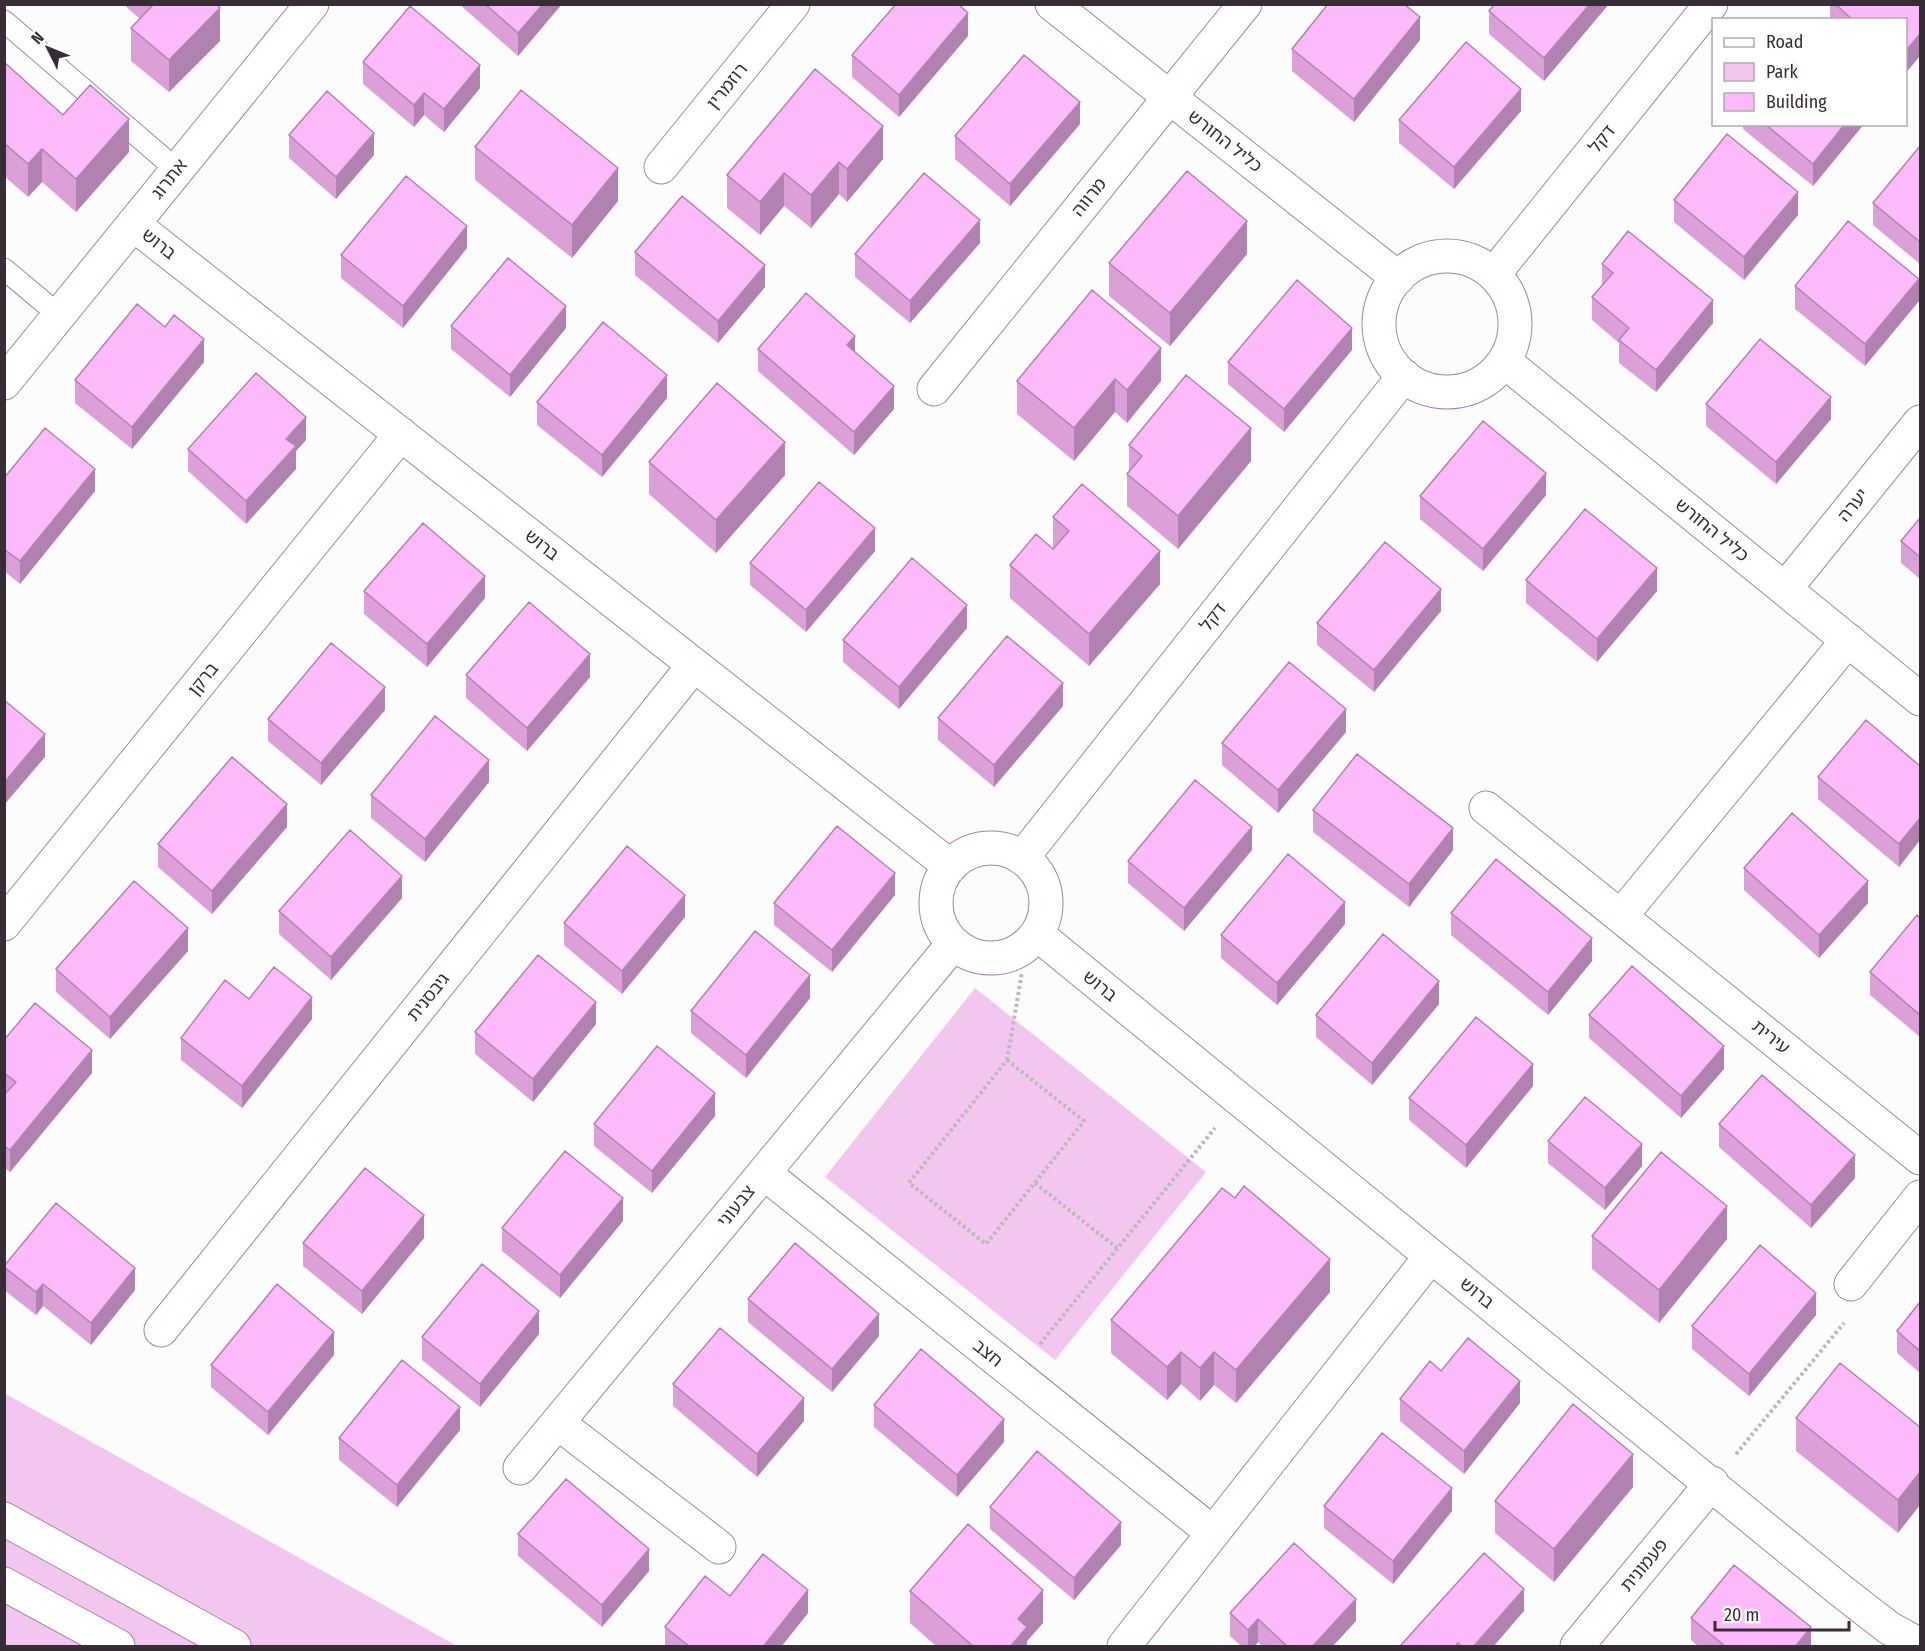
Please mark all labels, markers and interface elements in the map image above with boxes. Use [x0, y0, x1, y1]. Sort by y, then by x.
north arrow [18, 18, 78, 78]
legend [1712, 18, 1907, 126]
text: N [27, 28, 48, 48]
text: Road [1766, 31, 1803, 53]
street label: רוזמרין [702, 58, 752, 114]
text: Park [1766, 61, 1799, 83]
text: Building [1766, 91, 1827, 113]
street label: כליל החורש [1183, 105, 1267, 177]
street label: דקל [1584, 120, 1620, 158]
street label: אתרוג [146, 154, 192, 204]
street label: מרווה [1067, 173, 1111, 221]
street label: ברוש [137, 224, 181, 264]
street label: יערה [1833, 484, 1873, 526]
street label: כליל החורש [1671, 494, 1753, 566]
street label: ברוש [520, 525, 564, 565]
street label: דקל [1195, 598, 1231, 636]
street label: ברקן [183, 658, 223, 700]
street label: ברוש [1078, 966, 1122, 1006]
street label: גיבסנית [402, 968, 454, 1025]
street label: עירית [1748, 1015, 1794, 1059]
street label: צבעוני [712, 1180, 760, 1232]
street label: ברוש [1455, 1273, 1499, 1313]
street label: חצב [969, 1334, 1007, 1372]
street label: פעמונית [1615, 1534, 1673, 1596]
scale bar [1715, 1594, 1848, 1632]
text: 20 m [1724, 1604, 1759, 1626]

